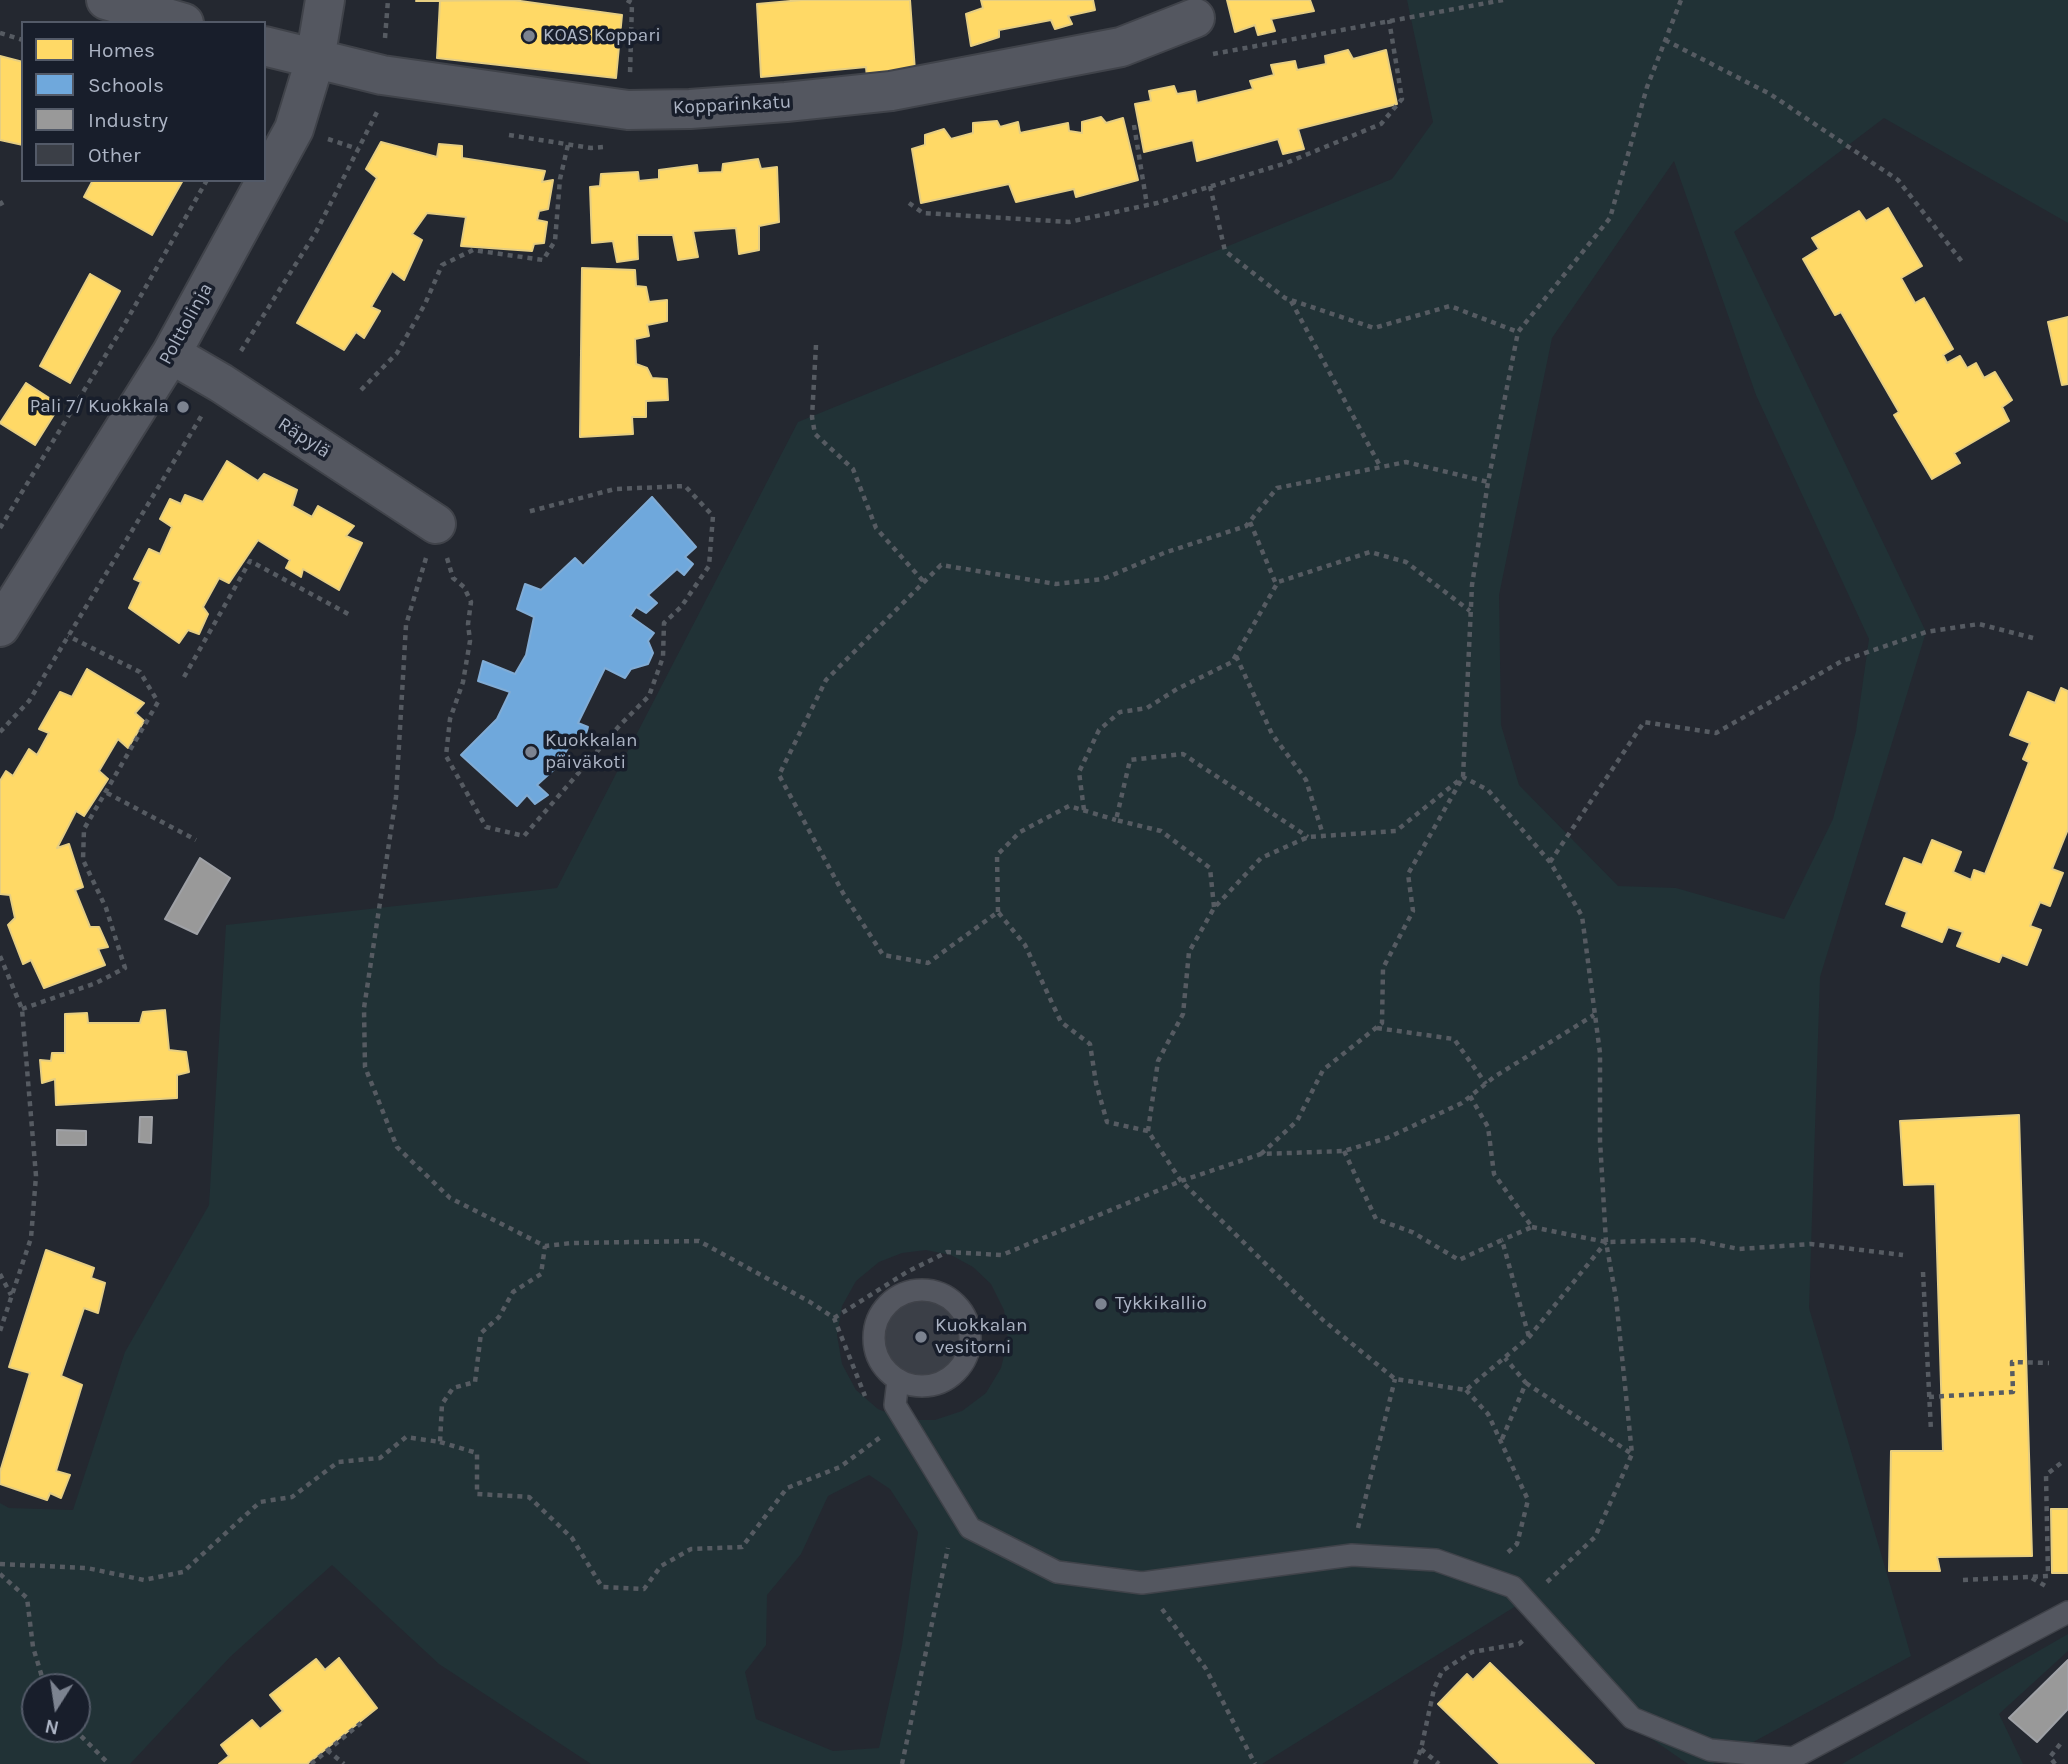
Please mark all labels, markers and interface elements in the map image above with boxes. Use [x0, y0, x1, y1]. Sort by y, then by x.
legend [21, 21, 266, 182]
place label: KOAS Koppari [543, 25, 661, 47]
marker: KOAS Koppari [521, 28, 537, 44]
text: Homes [88, 38, 155, 62]
text: Schools [88, 73, 164, 97]
street label: Kopparinkatu [672, 91, 792, 119]
text: Industry [88, 108, 168, 132]
text: Other [88, 143, 141, 167]
street label: Polttolinja [154, 279, 218, 369]
place label: Pali 7/ Kuokkala [30, 396, 169, 418]
marker: Pali 7/ Kuokkala [175, 399, 191, 415]
street label: Räpylä [274, 413, 334, 463]
place label: Kuokkalan päiväkoti [545, 730, 638, 774]
marker: Kuokkalan päiväkoti [523, 744, 539, 760]
place label: Tykkikallio [1115, 1293, 1207, 1315]
marker: Tykkikallio [1093, 1296, 1109, 1312]
place label: Kuokkalan vesitorni [935, 1315, 1028, 1359]
marker: Kuokkalan vesitorni [913, 1329, 929, 1345]
north arrow [21, 1673, 91, 1743]
text: N [43, 1714, 61, 1739]

